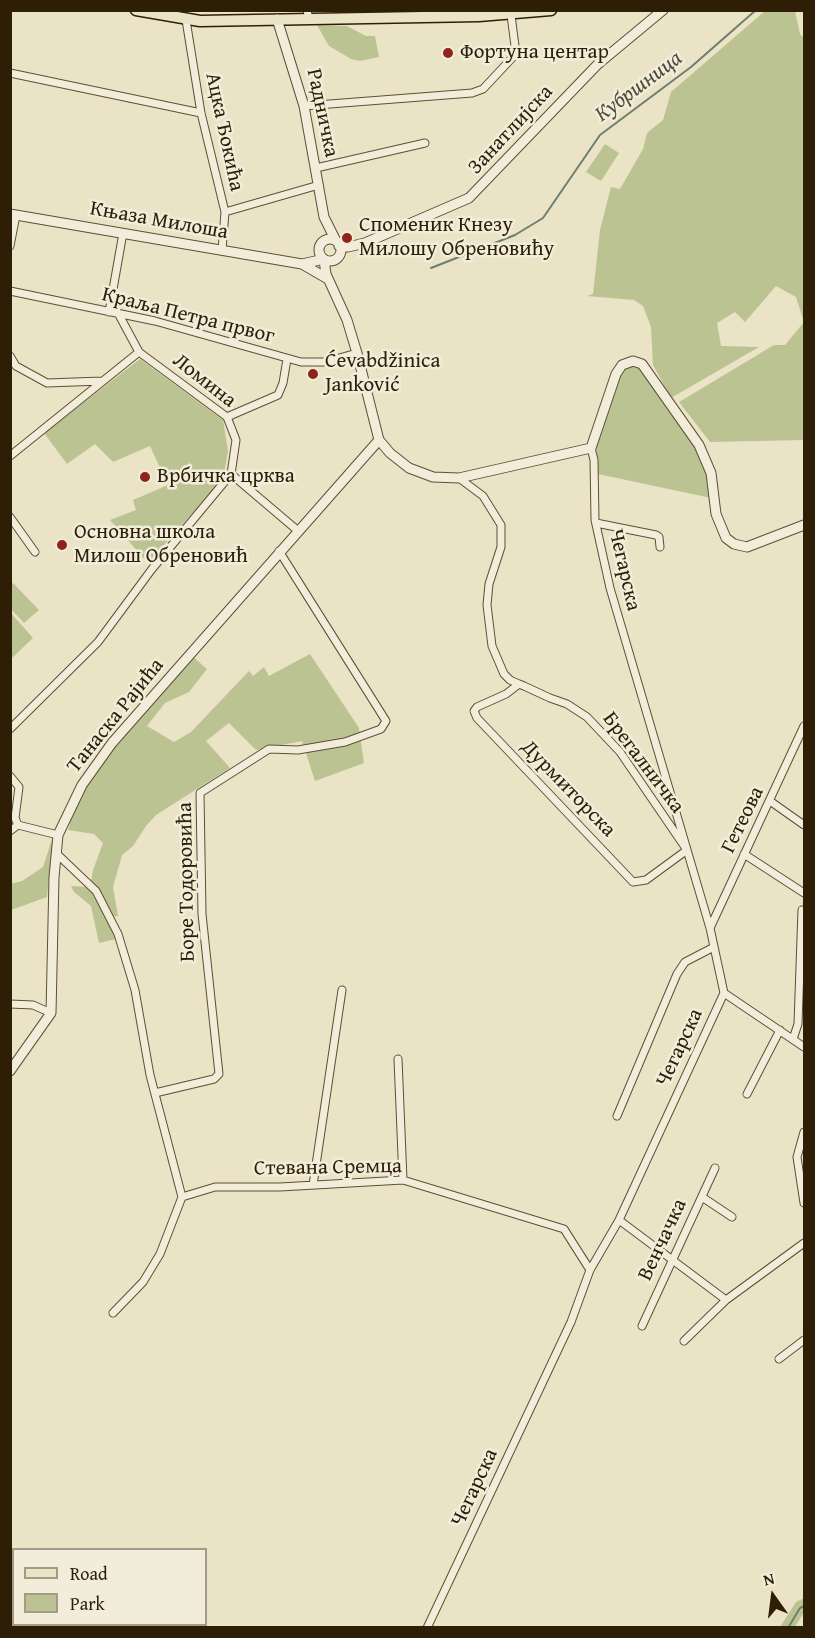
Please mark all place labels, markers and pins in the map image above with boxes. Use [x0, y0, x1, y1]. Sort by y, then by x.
place label: Фортуна центар [460, 40, 609, 66]
marker: Фортуна центар [441, 46, 455, 60]
place label: Споменик Кнезу Милошу Обреновићу [359, 213, 554, 263]
marker: Споменик Кнезу Милошу Обреновићу [340, 231, 354, 245]
place label: Ćevabdžinica Janković [325, 349, 440, 399]
marker: Ćevabdžinica Janković [306, 367, 320, 381]
place label: Врбичка црква [157, 464, 295, 490]
marker: Врбичка црква [138, 470, 152, 484]
place label: Основна школа Милош Обреновић [74, 520, 248, 570]
marker: Основна школа Милош Обреновић [55, 538, 69, 552]

